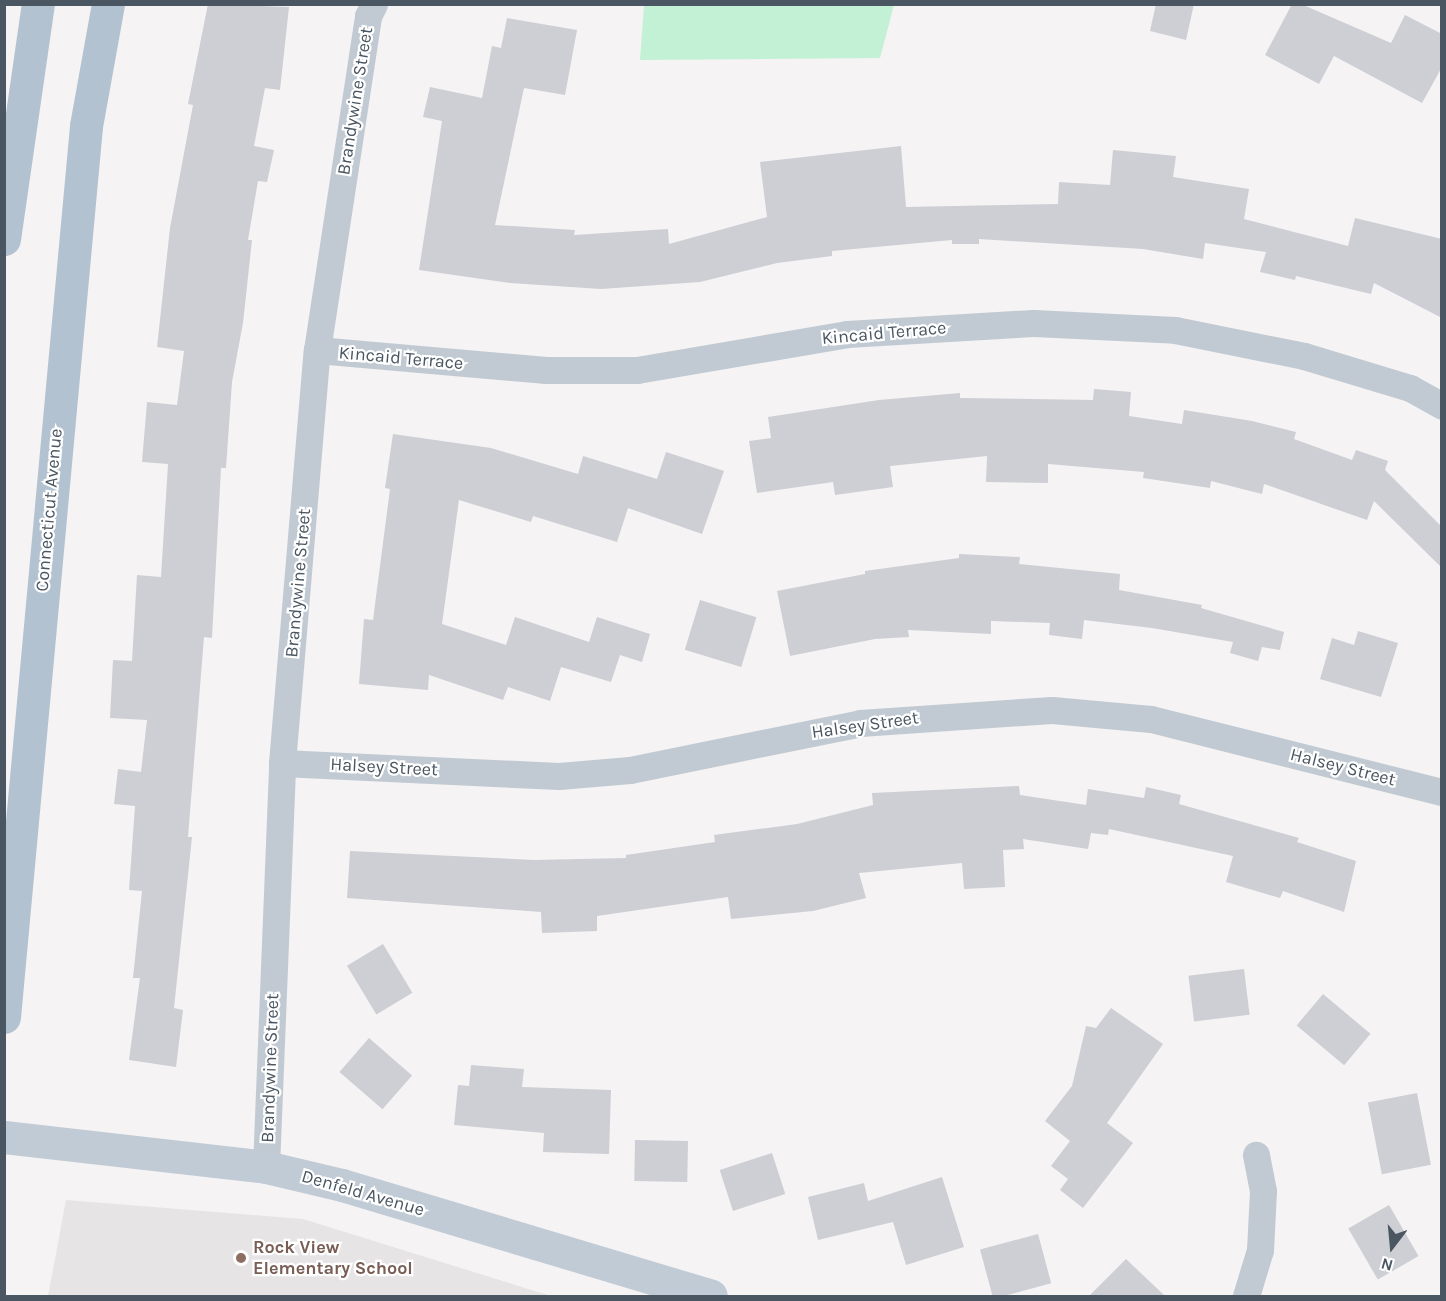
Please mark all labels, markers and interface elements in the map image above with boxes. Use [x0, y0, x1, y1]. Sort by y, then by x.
street label: Brandywine Street [333, 25, 377, 177]
street label: Kincaid Terrace [821, 317, 947, 349]
street label: Kincaid Terrace [338, 342, 464, 374]
street label: Connecticut Avenue [31, 428, 67, 592]
street label: Brandywine Street [281, 507, 315, 659]
street label: Halsey Street [810, 707, 920, 743]
street label: Halsey Street [1288, 743, 1398, 791]
street label: Halsey Street [330, 753, 438, 781]
street label: Brandywine Street [257, 993, 283, 1143]
street label: Denfeld Avenue [299, 1165, 427, 1221]
north arrow [1362, 1217, 1422, 1277]
place label: Rock View Elementary School [253, 1237, 413, 1280]
marker: Rock View Elementary School [234, 1251, 248, 1265]
text: N [1379, 1254, 1395, 1276]

